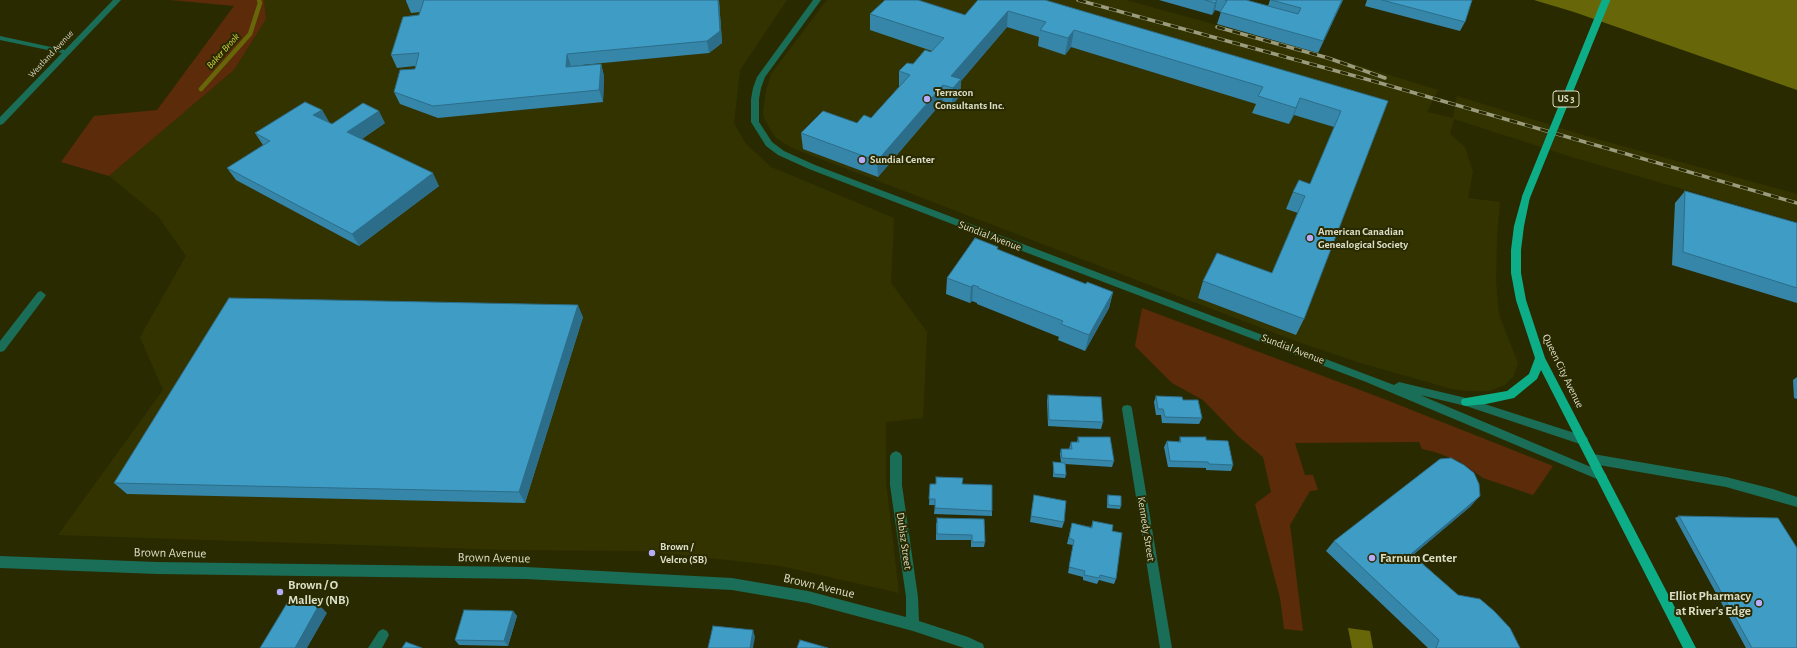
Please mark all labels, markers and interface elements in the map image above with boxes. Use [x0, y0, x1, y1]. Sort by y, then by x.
street label: Westland Avenue [26, 28, 76, 80]
water label: Baker Brook [204, 31, 242, 71]
place label: Terracon Consultants Inc. [935, 86, 1004, 112]
road number: US 3 [1553, 91, 1579, 107]
marker: Terracon Consultants Inc. [922, 94, 932, 104]
place label: Sundial Center [870, 153, 935, 167]
marker: Sundial Center [857, 155, 867, 165]
street label: Sundial Avenue [957, 218, 1023, 254]
place label: American Canadian Genealogical Society [1318, 225, 1408, 251]
marker: American Canadian Genealogical Society [1305, 233, 1315, 243]
street label: Sundial Avenue [1260, 331, 1326, 367]
street label: Queen City Avenue [1539, 332, 1587, 410]
street label: Kennedy Street [1134, 496, 1158, 562]
street label: Dubisz Street [893, 512, 915, 570]
place label: Brown / Velcro (SB) [660, 540, 707, 566]
street label: Brown Avenue [133, 545, 207, 561]
marker: Brown / Velcro (SB) [647, 548, 657, 558]
street label: Brown Avenue [457, 550, 531, 566]
place label: Farnum Center [1380, 550, 1457, 566]
marker: Farnum Center [1367, 553, 1377, 563]
street label: Brown Avenue [782, 570, 856, 602]
place label: Brown / O Malley (NB) [288, 577, 350, 608]
marker: Brown / O Malley (NB) [275, 587, 285, 597]
place label: Elliot Pharmacy at River's Edge [1669, 588, 1751, 619]
marker: Elliot Pharmacy at River's Edge [1754, 598, 1764, 608]

